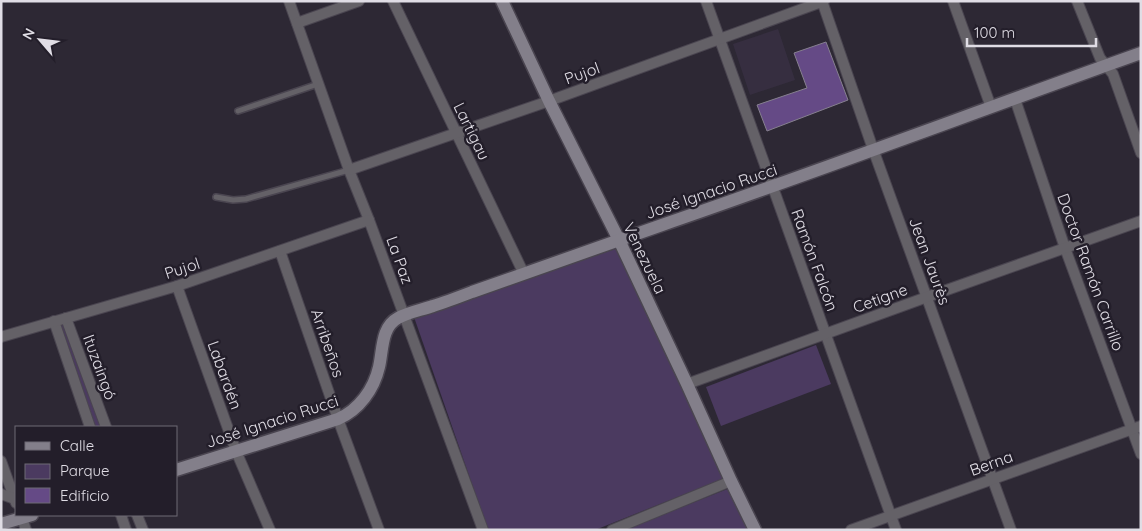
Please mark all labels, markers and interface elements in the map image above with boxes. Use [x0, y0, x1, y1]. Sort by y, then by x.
north arrow [15, 15, 65, 65]
scale bar [967, 15, 1096, 47]
text: 100 m [974, 23, 1015, 42]
text: N [18, 25, 39, 43]
street label: Pujol [562, 57, 602, 89]
street label: Lartigau [449, 99, 495, 163]
street label: José Ignacio Rucci [642, 159, 780, 223]
street label: Doctor Ramón Carrillo [1053, 190, 1129, 354]
street label: Ramón Falcón [787, 206, 843, 314]
street label: Jean Jaurès [905, 214, 955, 308]
street label: Venezuela [619, 219, 671, 297]
street label: La Paz [382, 233, 418, 287]
street label: Pujol [162, 253, 202, 283]
street label: Cetigne [850, 279, 910, 317]
street label: Arribeños [307, 306, 349, 380]
street label: Ituzaingó [79, 332, 121, 402]
street label: Labardén [203, 338, 247, 412]
street label: José Ignacio Rucci [203, 390, 341, 452]
legend [15, 426, 178, 516]
text: Calle [60, 436, 94, 455]
street label: Berna [967, 446, 1015, 480]
text: Parque [60, 461, 110, 480]
text: Edificio [60, 486, 109, 505]

